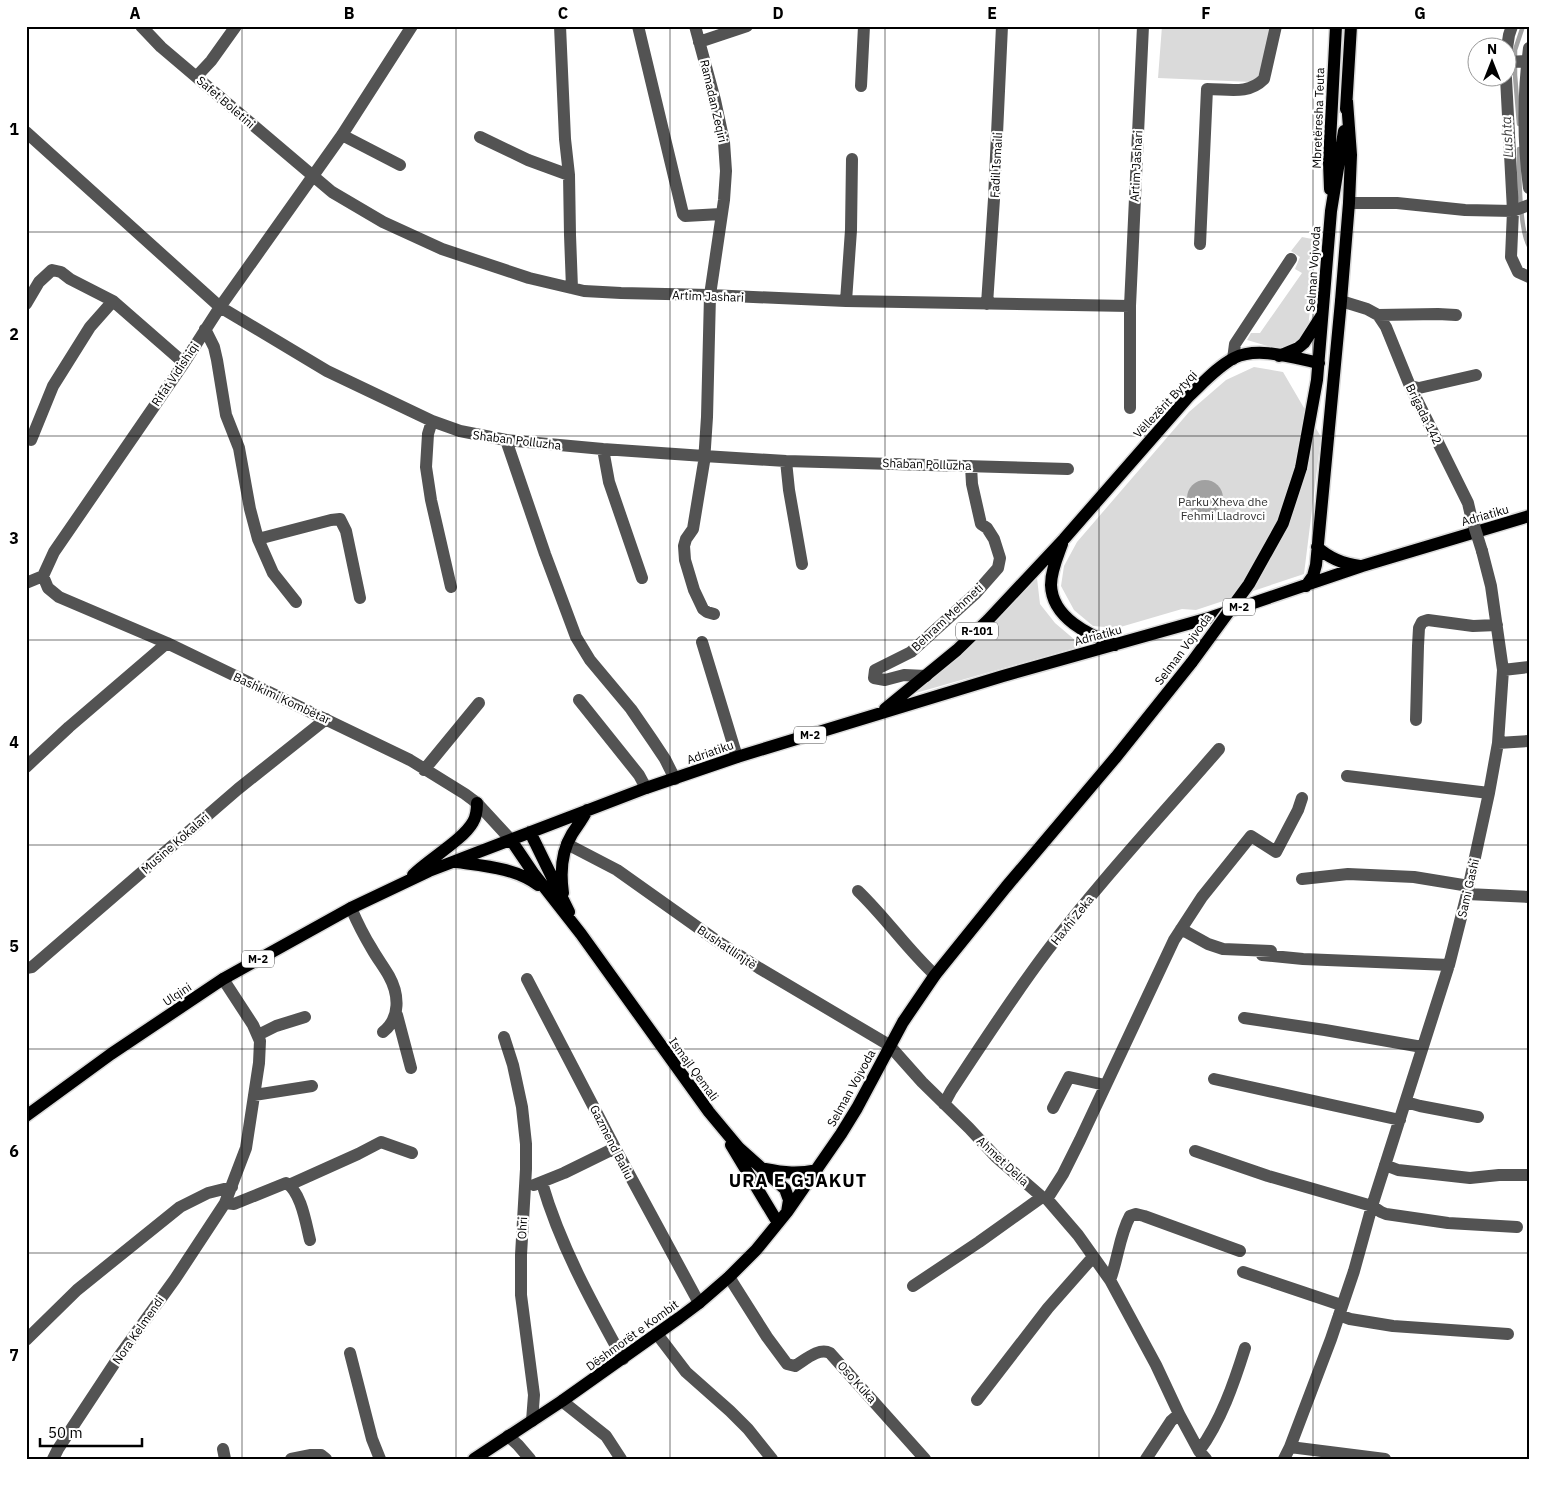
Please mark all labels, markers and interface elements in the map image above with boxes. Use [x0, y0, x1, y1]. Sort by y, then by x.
text: A [130, 3, 141, 23]
text: B [344, 3, 355, 23]
text: C [558, 3, 568, 23]
text: D [772, 3, 784, 23]
text: E [987, 3, 997, 23]
text: F [1201, 3, 1211, 23]
text: G [1414, 3, 1426, 23]
north arrow [1468, 38, 1518, 88]
text: N [1487, 40, 1497, 58]
street label: Ramadan Zeqiri [697, 58, 731, 144]
street label: Mbretëresha Teuta [1309, 67, 1327, 169]
street label: Safet Boletini [194, 73, 258, 131]
water label: Lushta [1497, 116, 1517, 158]
text: 1 [9, 119, 19, 139]
street label: Artim Jashari [1127, 130, 1145, 202]
street label: Fadil Ismaili [987, 132, 1005, 198]
street label: Selman Vojvoda [1303, 225, 1324, 312]
street label: Artim Jashari [672, 287, 744, 305]
text: 2 [9, 324, 19, 344]
street label: Rifat Vidishiqi [148, 339, 202, 409]
street label: Vëllezërit Bytyqi [1130, 367, 1200, 441]
street label: Brigada 142 [1403, 381, 1445, 447]
street label: Shaban Polluzha [472, 427, 563, 453]
street label: Shaban Polluzha [882, 455, 972, 473]
park label: Parku Xheva dhe Fehmi Lladrovci [1178, 494, 1268, 523]
street label: Adriatiku [1460, 501, 1510, 529]
text: 3 [9, 528, 19, 548]
street label: Behram Mehmeti [908, 580, 986, 654]
road number: M-2 [1223, 598, 1255, 616]
street label: Selman Vojvoda [1151, 610, 1215, 688]
street label: Adriatiku [1073, 621, 1123, 649]
road number: R-101 [956, 622, 998, 640]
street label: Bashkimi Kombëtar [231, 669, 334, 727]
road number: M-2 [794, 726, 826, 744]
text: 4 [9, 732, 19, 752]
street label: Adriatiku [685, 737, 735, 767]
street label: Musine Kokalari [138, 809, 212, 877]
street label: Sami Gashi [1454, 857, 1482, 919]
street label: Haxhi Zeka [1047, 892, 1097, 948]
street label: Bushatllinjtë [695, 922, 760, 972]
text: 5 [9, 936, 19, 956]
road number: M-2 [242, 951, 274, 968]
street label: Ulqini [160, 979, 194, 1009]
street label: Ismajl Qemali [666, 1034, 722, 1104]
street label: Selman Vojvoda [824, 1046, 879, 1129]
street label: Gazmend Baliu [587, 1102, 637, 1182]
street label: Ahmet Delia [974, 1133, 1033, 1189]
text: 6 [9, 1141, 19, 1161]
district label: URA E GJAKUT [729, 1169, 867, 1192]
street label: Ohri [514, 1216, 530, 1240]
street label: Nora Kelmendi [109, 1293, 167, 1367]
street label: Dëshmorët e Kombit [583, 1296, 681, 1374]
text: 7 [9, 1345, 19, 1365]
street label: Oso Kuka [834, 1358, 880, 1406]
scale bar [40, 1415, 142, 1447]
text: 50 m [48, 1423, 83, 1442]

